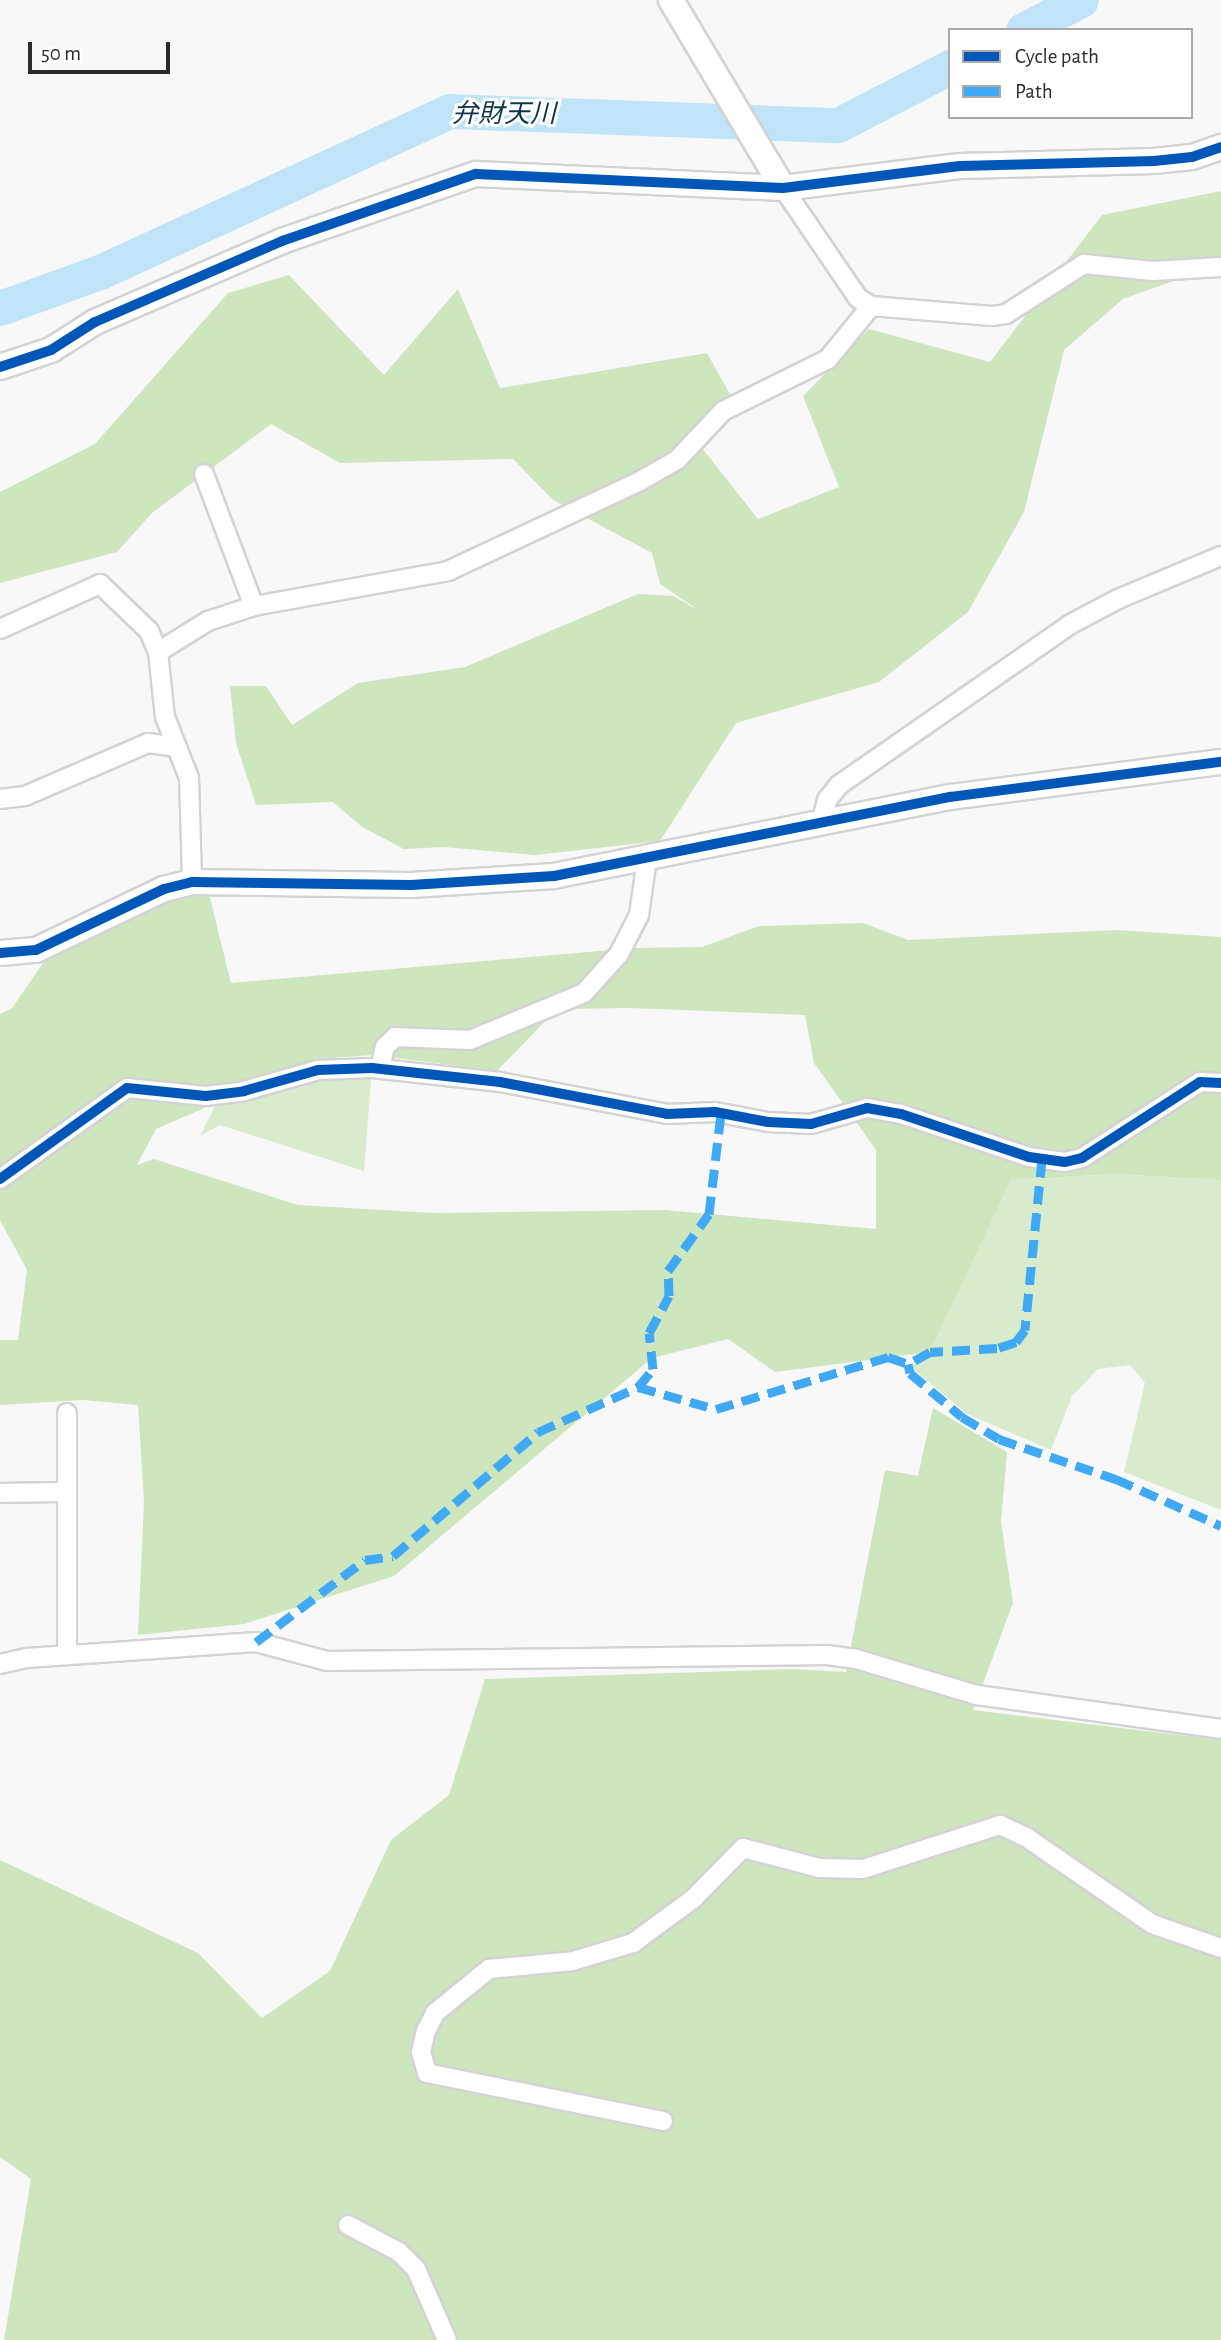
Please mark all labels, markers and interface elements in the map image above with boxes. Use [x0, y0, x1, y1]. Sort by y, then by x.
scale bar [32, 28, 173, 72]
legend [948, 28, 1193, 119]
text: 50 m [41, 43, 81, 64]
text: Cycle path [1015, 46, 1099, 67]
text: Path [1015, 81, 1053, 102]
water label: 弁財天川 [452, 99, 556, 131]

